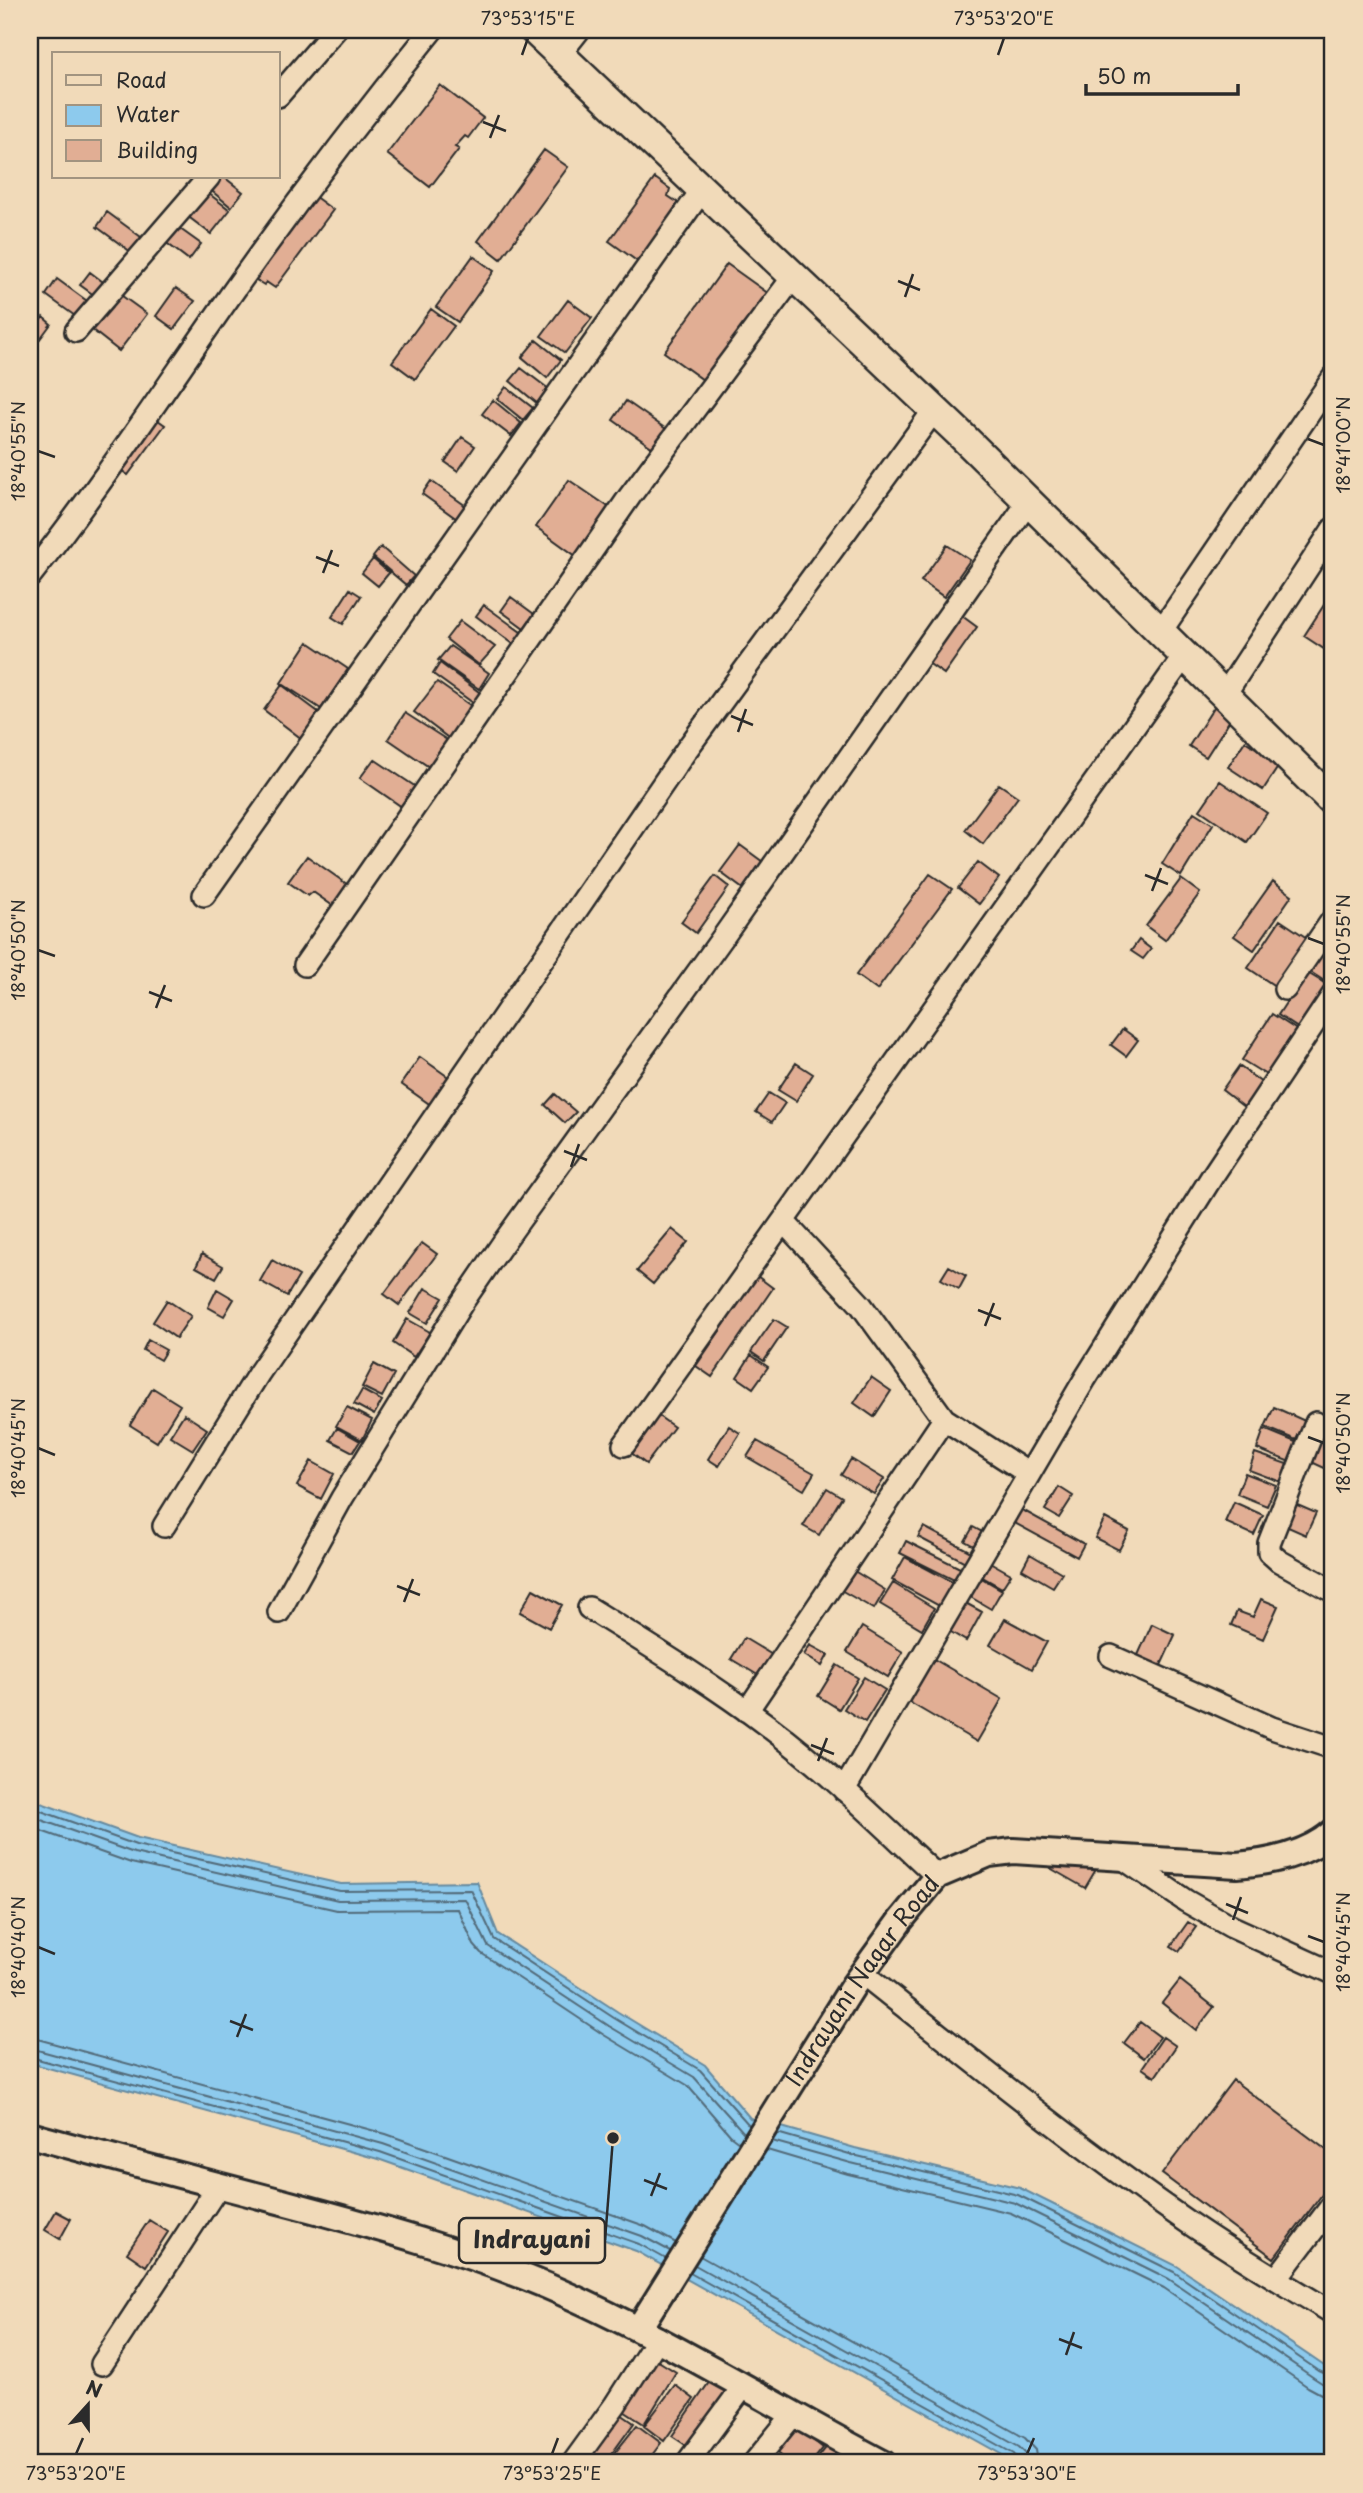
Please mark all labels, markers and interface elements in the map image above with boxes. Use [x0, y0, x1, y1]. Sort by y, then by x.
text: 73°53'15"E [481, 4, 575, 31]
text: 73°53'20"E [954, 4, 1054, 31]
legend [52, 52, 280, 178]
scale bar [1086, 52, 1239, 96]
text: 50 m [1097, 59, 1151, 91]
text: Road [116, 63, 167, 95]
text: Water [116, 97, 180, 129]
text: Building [116, 133, 198, 165]
text: 18°41'00"N [1329, 396, 1356, 494]
text: 18°40'55"N [4, 401, 31, 501]
text: 18°40'55"N [1329, 894, 1356, 994]
text: 18°40'50"N [4, 899, 31, 1001]
text: 18°40'50"N [1329, 1392, 1356, 1494]
text: 18°40'45"N [4, 1398, 31, 1498]
street label: Indrayani Nagar Road [776, 1867, 947, 2092]
text: 18°40'45"N [1329, 1892, 1356, 1992]
text: 18°40'40"N [4, 1896, 31, 1998]
callout: Indrayani [459, 2218, 605, 2263]
text: Indrayani [473, 2220, 591, 2256]
north arrow [52, 2370, 122, 2440]
text: N [82, 2372, 106, 2404]
text: 73°53'20"E [26, 2459, 126, 2486]
text: 73°53'25"E [503, 2459, 601, 2486]
text: 73°53'30"E [977, 2459, 1077, 2486]

